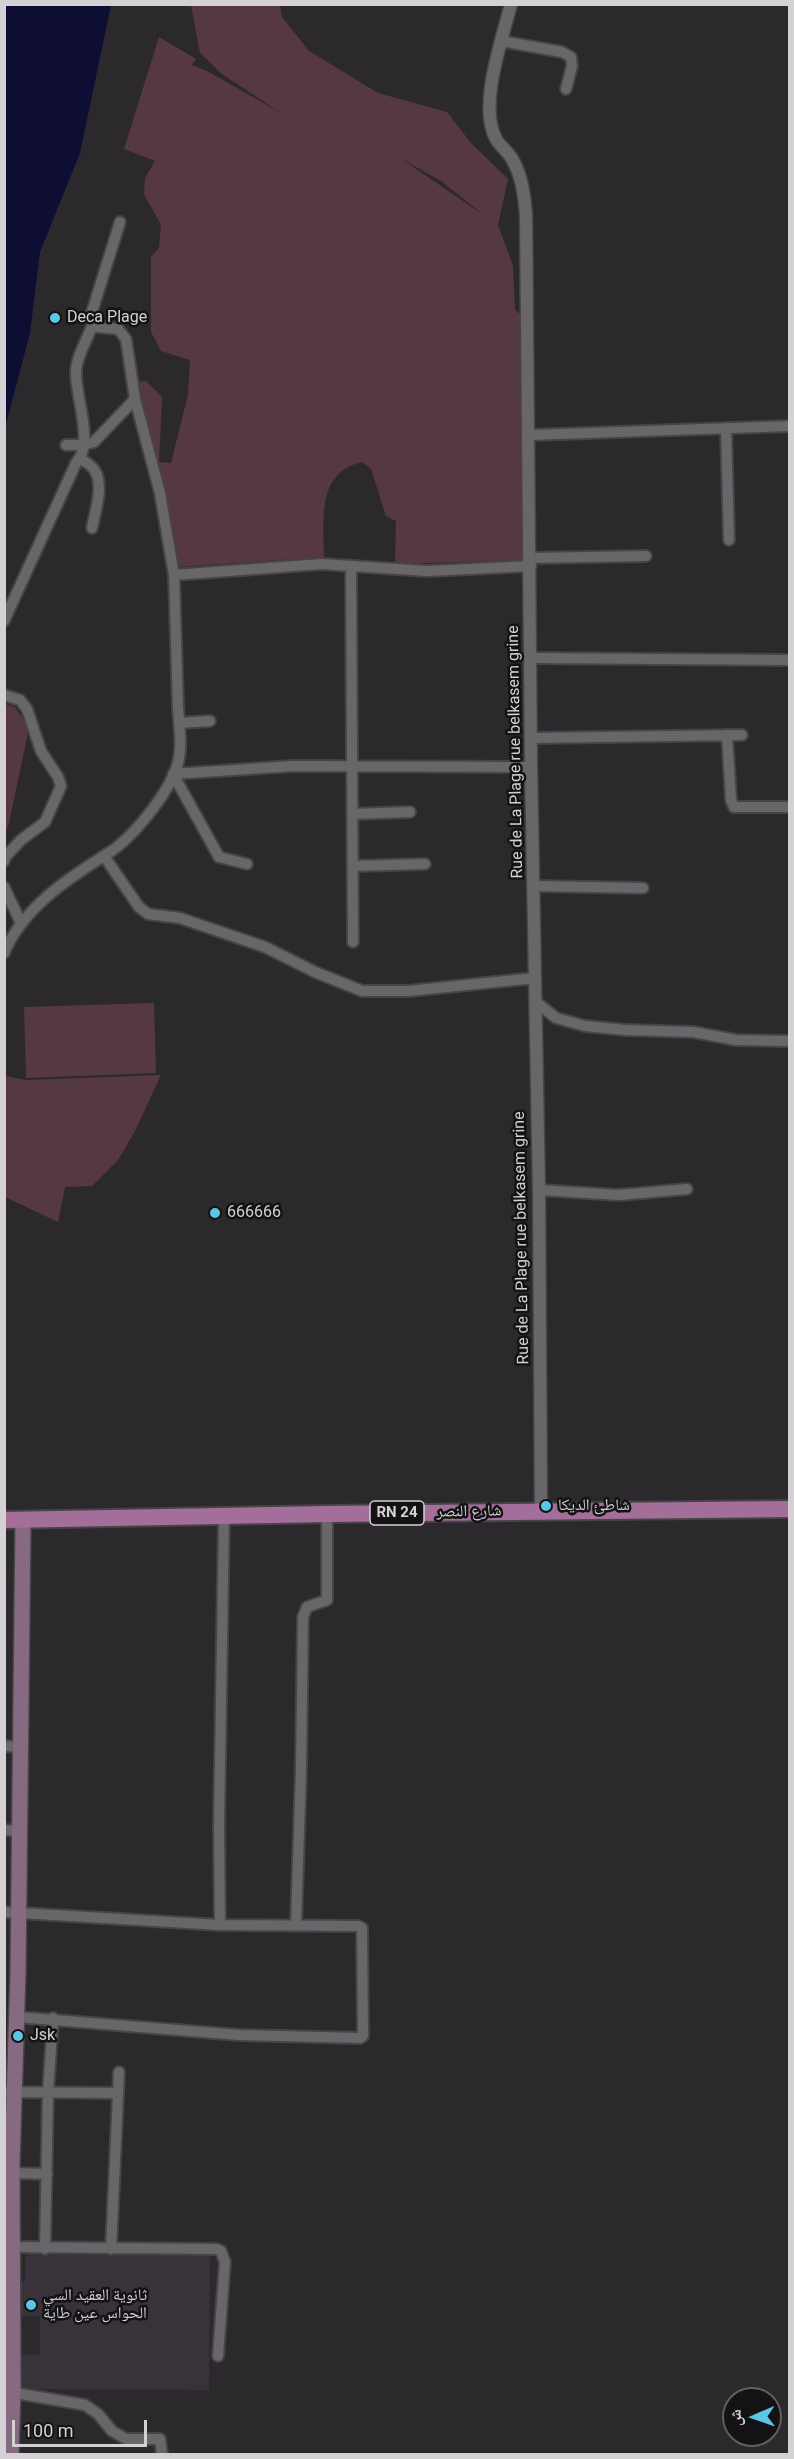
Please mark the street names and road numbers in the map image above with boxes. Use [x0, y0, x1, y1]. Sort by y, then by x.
street label: Rue de La Plage rue belkasem grine [504, 625, 528, 879]
street label: Rue de La Plage rue belkasem grine [510, 1111, 534, 1365]
road number: RN 24 [370, 1501, 424, 1525]
street label: شارع النصر [436, 1502, 502, 1522]

